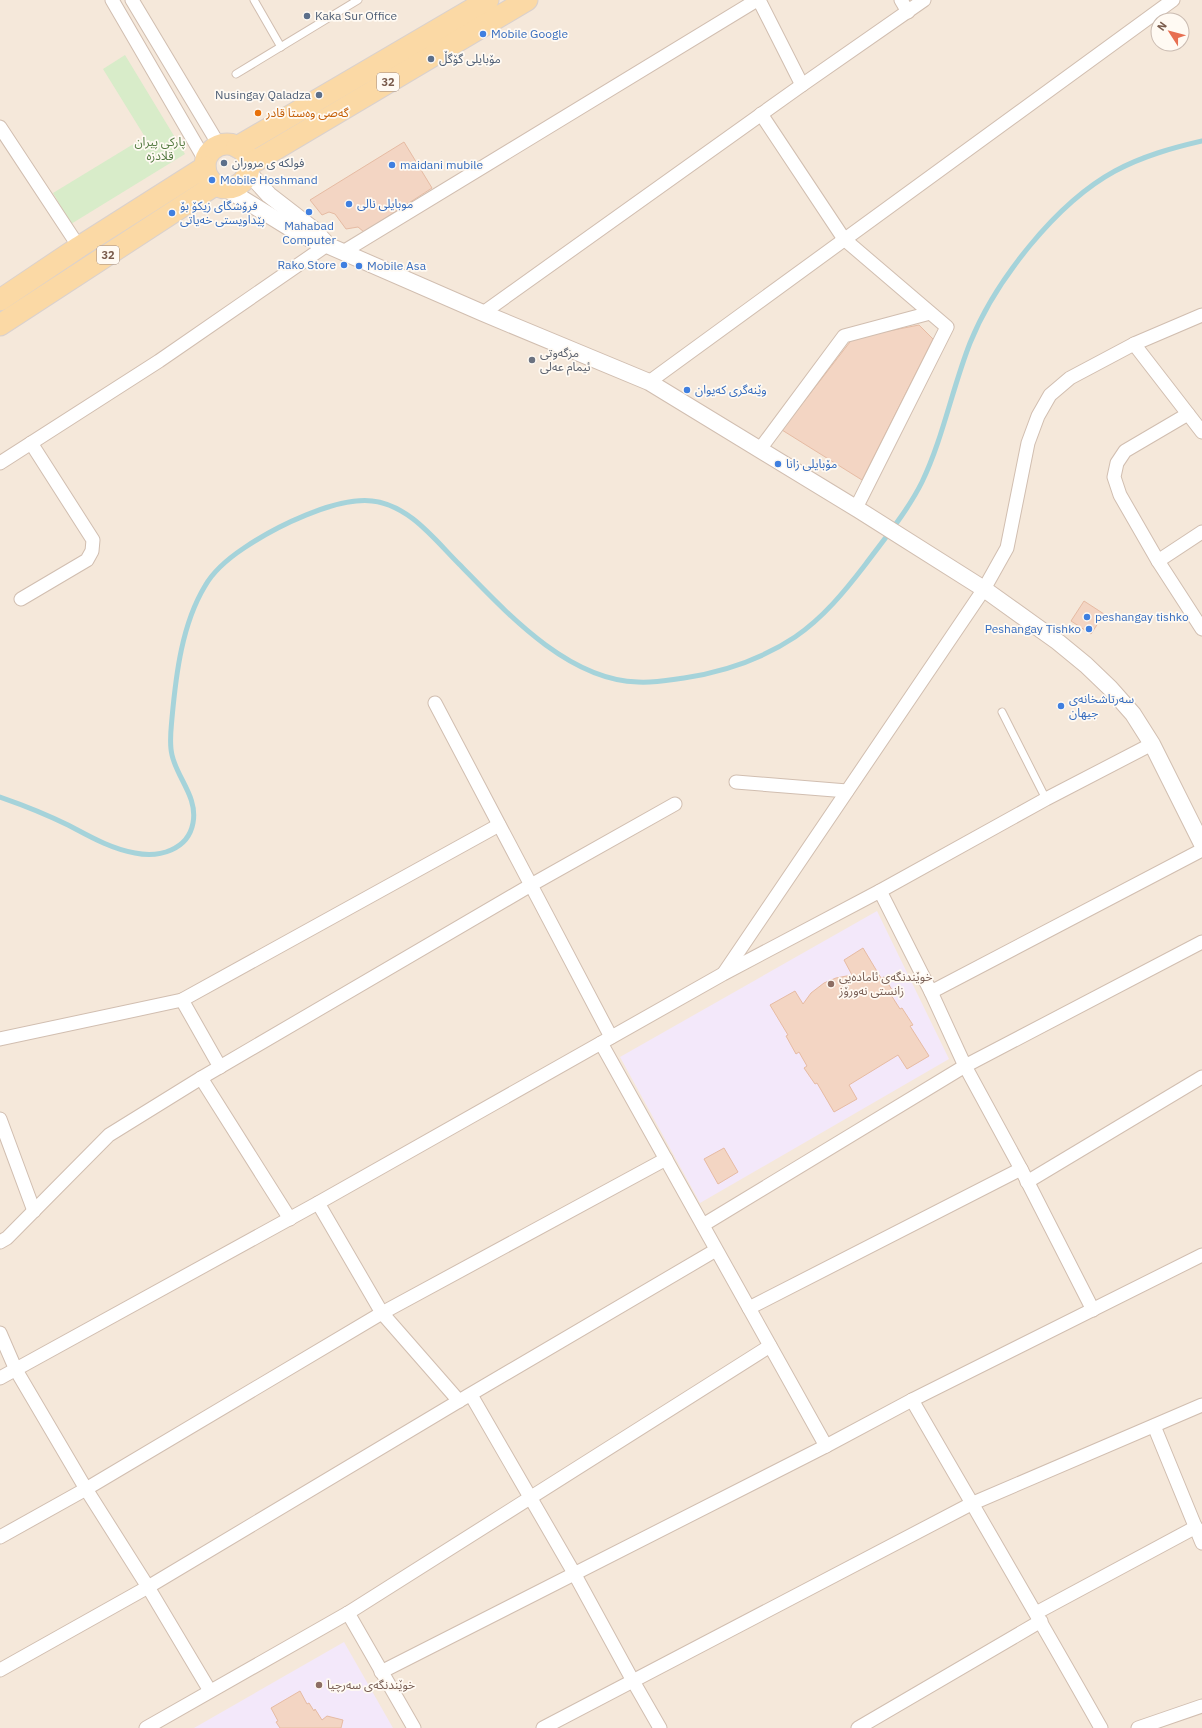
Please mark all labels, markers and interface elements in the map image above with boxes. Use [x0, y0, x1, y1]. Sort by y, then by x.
place label: Kaka Sur Office [315, 8, 398, 23]
marker: Kaka Sur Office [302, 11, 312, 21]
north arrow [1150, 12, 1190, 52]
text: N [1154, 19, 1170, 33]
place label: Mobile Google [491, 26, 568, 41]
marker: Mobile Google [478, 29, 488, 39]
place label: مۆبایلی گۆگڵ [439, 50, 501, 66]
marker: مۆبایلی گۆگڵ [426, 54, 436, 64]
road number: 32 [377, 73, 399, 91]
place label: Nusingay Qaladza [215, 87, 312, 102]
marker: Nusingay Qaladza [314, 90, 324, 100]
place label: گەصی وەستا قادر [265, 105, 350, 120]
marker: گەصی وەستا قادر [253, 108, 263, 118]
park label: پارکی پیران قلادزه [134, 134, 186, 163]
place label: فولکه ی مروران [232, 155, 304, 170]
place label: maidani mubile [400, 157, 483, 172]
marker: فولکه ی مروران [219, 158, 229, 168]
marker: maidani mubile [387, 160, 397, 170]
place label: Mobile Hoshmand [220, 172, 318, 187]
marker: Mobile Hoshmand [207, 175, 217, 185]
place label: موبايلى نالى [357, 196, 413, 211]
place label: فرۆشگای زیکۆ بۆ پێداویستی خەیاتی [180, 198, 265, 228]
marker: موبايلى نالى [344, 199, 354, 209]
marker: Mahabad Computer [304, 207, 314, 217]
marker: فرۆشگای زیکۆ بۆ پێداویستی خەیاتی [167, 208, 177, 218]
place label: Mahabad Computer [282, 218, 336, 247]
road number: 32 [97, 246, 119, 264]
place label: Rako Store [278, 257, 336, 272]
place label: Mobile Asa [367, 258, 427, 273]
marker: Rako Store [339, 260, 349, 270]
marker: Mobile Asa [354, 261, 364, 271]
place label: مزگەوتی ئیمام عەلی [540, 345, 591, 376]
marker: مزگەوتی ئیمام عەلی [527, 355, 537, 365]
place label: وێنەگری کەیوان [695, 382, 767, 397]
marker: وێنەگری کەیوان [682, 385, 692, 395]
place label: مۆبایلی زانا [786, 456, 837, 471]
marker: مۆبایلی زانا [773, 459, 783, 469]
place label: peshangay tishko [1095, 609, 1189, 624]
marker: peshangay tishko [1082, 612, 1092, 622]
place label: Peshangay Tishko [985, 621, 1081, 636]
marker: Peshangay Tishko [1084, 624, 1094, 634]
place label: سەرتاشخانەی جیهان [1069, 691, 1134, 720]
marker: سەرتاشخانەی جیهان [1056, 701, 1066, 711]
place label: خوێندنگەی ئامادەیی زانستی نەورۆز [838, 969, 932, 998]
marker: خوێندنگەی ئامادەیی زانستی نەورۆز [826, 979, 836, 989]
place label: خوێندنگەی سەرچیا [327, 1677, 415, 1693]
marker: خوێندنگەی سەرچیا [314, 1680, 324, 1690]

